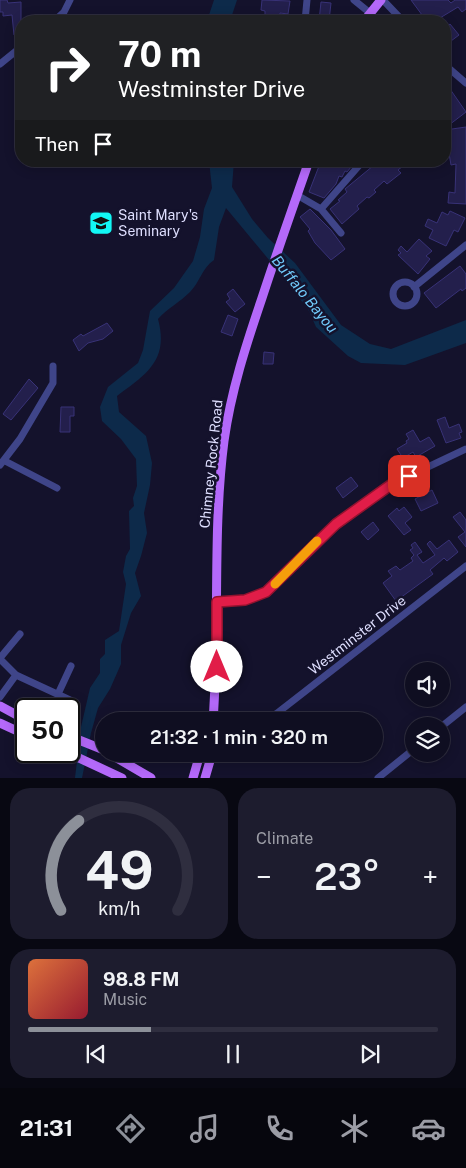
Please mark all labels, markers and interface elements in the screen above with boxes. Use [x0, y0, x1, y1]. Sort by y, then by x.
text: 70 m [118, 34, 201, 75]
icon: right [35, 35, 100, 100]
text: Westminster Drive [118, 76, 305, 102]
icon: arrive [89, 130, 117, 158]
text: Then [35, 133, 79, 155]
place label: Saint Mary's Seminary [118, 207, 198, 239]
school or university icon: Saint Mary's Seminary [88, 210, 114, 236]
water label: Buffalo Bayou [269, 252, 341, 336]
street label: Chimney Rock Road [196, 399, 226, 529]
pin [388, 455, 430, 497]
icon: arrive [395, 462, 423, 490]
street label: Westminster Drive [305, 592, 409, 678]
position arrow [190, 640, 242, 692]
map controls [405, 662, 450, 762]
button: sound [405, 662, 450, 707]
speed limit sign: 50 [15, 698, 80, 763]
button: layers [405, 717, 450, 762]
text: 21:32 · 1 min · 320 m [150, 726, 328, 748]
text: Climate [256, 829, 313, 848]
text: 49 [85, 840, 153, 901]
text: 23° [314, 854, 380, 899]
text: − [256, 860, 272, 893]
text: + [422, 860, 438, 893]
text: km/h [98, 898, 140, 919]
text: 98.8 FM [103, 968, 179, 990]
text: Music [103, 990, 147, 1009]
icon: previous [82, 1040, 110, 1068]
icon: pause [219, 1040, 247, 1068]
icon: next [356, 1040, 384, 1068]
icon: directions [113, 1111, 148, 1146]
icon: music [187, 1111, 222, 1146]
icon: phone [262, 1111, 297, 1146]
icon: climate [337, 1111, 372, 1146]
icon: car [411, 1111, 446, 1146]
text: 21:31 [20, 1115, 73, 1141]

